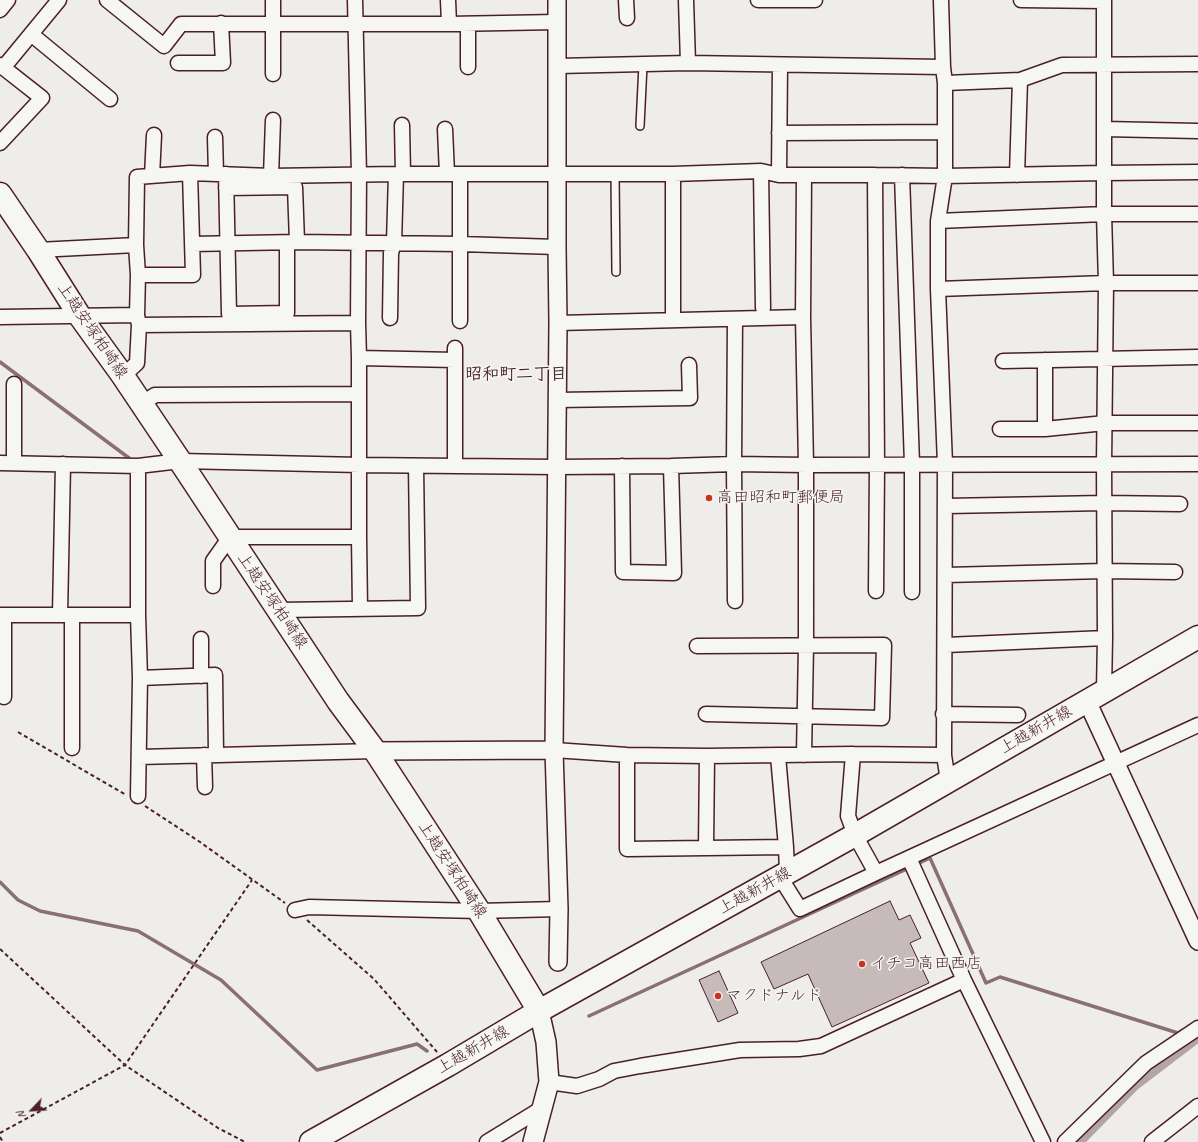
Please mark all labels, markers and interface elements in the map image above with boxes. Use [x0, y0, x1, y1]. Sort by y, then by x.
street label: 上越安塚柏崎線 [53, 279, 131, 383]
district label: 昭和町二丁目 [465, 365, 567, 385]
place label: 高田昭和町郵便局 [717, 488, 845, 508]
marker: 高田昭和町郵便局 [704, 493, 714, 503]
street label: 上越安塚柏崎線 [233, 549, 311, 653]
street label: 上越新井線 [997, 702, 1075, 758]
street label: 上越安塚柏崎線 [413, 818, 491, 922]
street label: 上越新井線 [715, 863, 795, 919]
place label: イチコ高田西店 [870, 954, 982, 974]
marker: イチコ高田西店 [857, 959, 867, 969]
place label: マクドナルド [726, 986, 822, 1006]
marker: マクドナルド [713, 991, 723, 1001]
street label: 上越新井線 [434, 1022, 512, 1078]
north arrow [12, 1090, 52, 1130]
text: N [13, 1109, 29, 1121]

